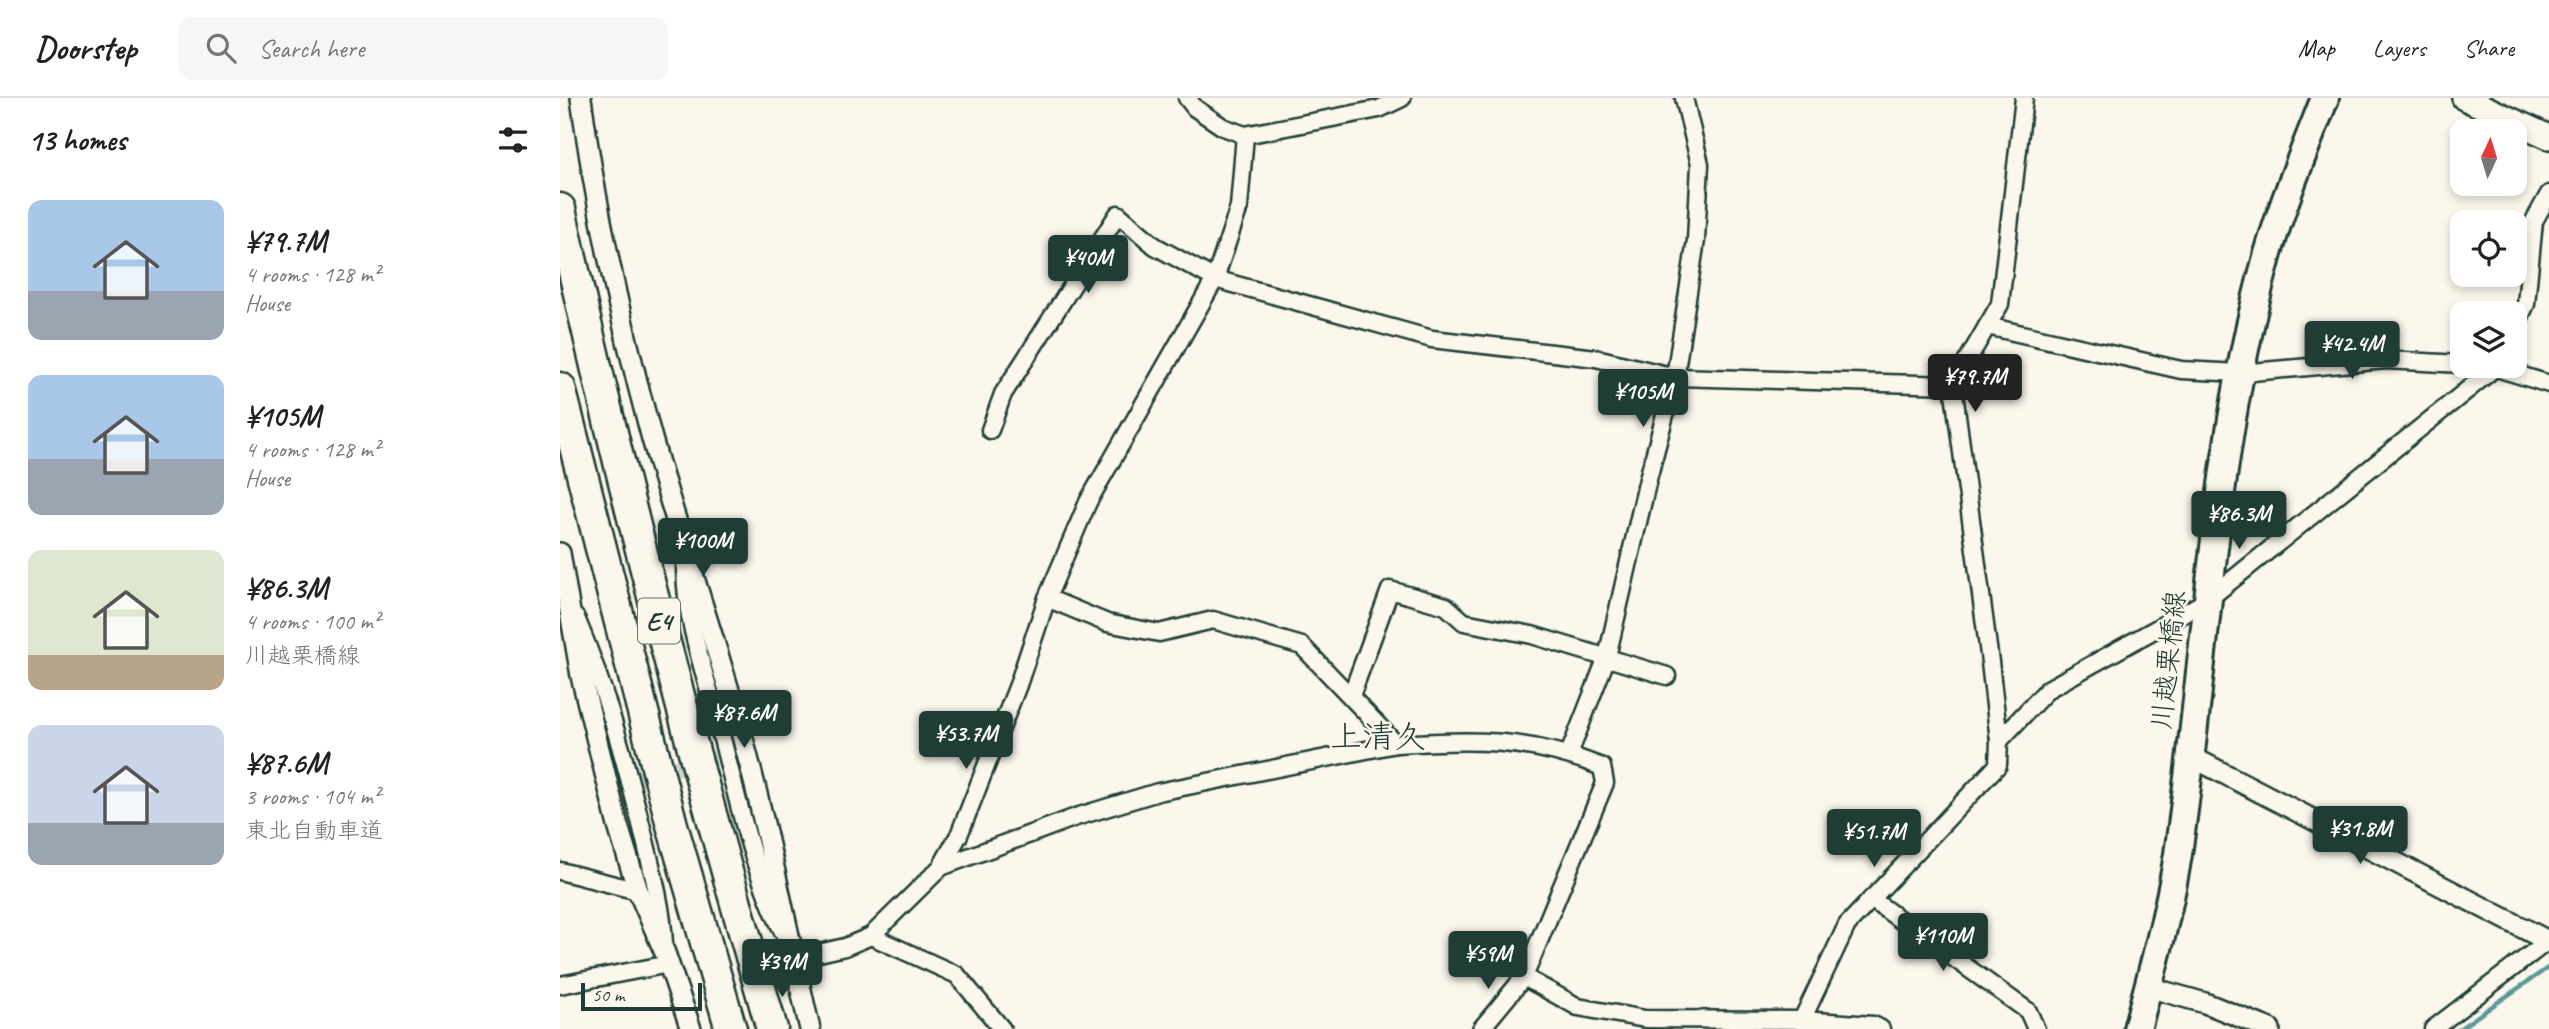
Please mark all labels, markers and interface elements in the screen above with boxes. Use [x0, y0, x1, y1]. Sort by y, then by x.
search box [178, 17, 668, 80]
text: Doorstep [35, 27, 136, 69]
icon: search [202, 29, 240, 67]
text: Search here [258, 32, 364, 65]
text: Map [2298, 33, 2335, 63]
text: Layers [2373, 33, 2426, 63]
text: Share [2464, 33, 2514, 63]
north arrow [2450, 119, 2527, 196]
map controls [2450, 119, 2527, 378]
text: 13 homes [28, 121, 126, 159]
icon: filters [494, 121, 532, 159]
button: locate [2450, 210, 2527, 287]
text: ¥79.7M [245, 222, 326, 260]
icon: home [84, 228, 168, 312]
pin: ¥40M [1047, 236, 1129, 295]
text: ¥40M [1064, 243, 1112, 272]
text: 4 rooms · 128 m² [245, 260, 380, 289]
text: House [245, 289, 290, 318]
button: layers [2450, 301, 2527, 378]
pin: ¥42.4M [2295, 322, 2409, 381]
text: ¥42.4M [2321, 329, 2383, 358]
pin: ¥79.7M [1918, 354, 2032, 414]
text: ¥79.7M [1944, 362, 2006, 391]
pin: ¥105M [1594, 370, 1692, 429]
text: ¥105M [1614, 377, 1672, 406]
text: ¥105M [245, 397, 320, 435]
icon: home [84, 403, 168, 487]
text: 4 rooms · 128 m² [245, 435, 380, 464]
text: House [245, 464, 290, 493]
pin: ¥86.3M [2182, 491, 2296, 551]
text: ¥86.3M [2207, 499, 2271, 528]
pin: ¥100M [654, 518, 752, 578]
text: ¥100M [674, 526, 732, 555]
text: ¥86.3M [245, 569, 327, 607]
icon: home [84, 578, 168, 662]
street label: 川越栗橋線 [2143, 589, 2193, 731]
road number: E4 [638, 598, 680, 643]
text: 4 rooms · 100 m² [245, 607, 380, 636]
text: 川越栗橋線 [245, 641, 360, 670]
pin: ¥87.6M [687, 690, 801, 750]
text: ¥87.6M [712, 698, 776, 727]
pin: ¥53.7M [909, 712, 1023, 771]
district label: 上清久 [1330, 716, 1426, 757]
text: ¥53.7M [935, 719, 997, 748]
text: ¥87.6M [245, 744, 327, 782]
icon: home [84, 753, 168, 837]
text: 3 rooms · 104 m² [245, 782, 380, 811]
pin: ¥31.8M [2303, 806, 2417, 866]
pin: ¥51.7M [1817, 810, 1931, 869]
text: ¥31.8M [2329, 814, 2391, 843]
text: 東北自動車道 [245, 816, 383, 845]
text: ¥51.7M [1843, 817, 1905, 846]
pin: ¥110M [1894, 914, 1992, 973]
text: ¥110M [1914, 921, 1972, 950]
pin: ¥59M [1447, 932, 1529, 991]
text: ¥59M [1464, 939, 1512, 968]
pin: ¥39M [741, 940, 823, 999]
text: ¥39M [758, 947, 806, 976]
scale bar [581, 980, 702, 1012]
text: 50 m [592, 983, 624, 1007]

